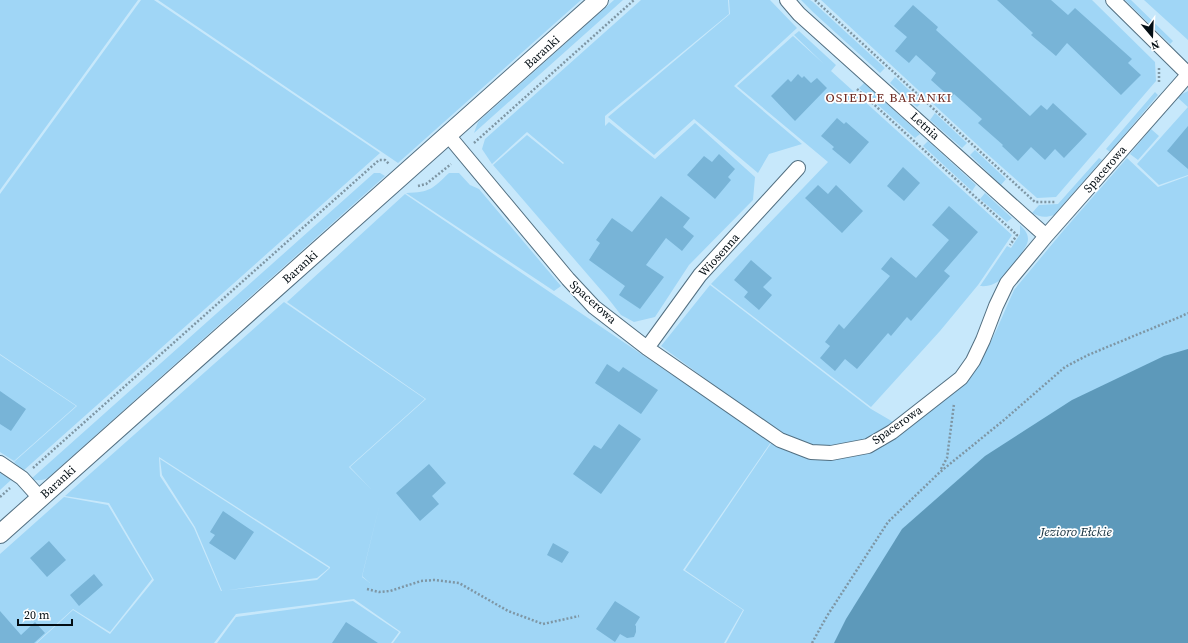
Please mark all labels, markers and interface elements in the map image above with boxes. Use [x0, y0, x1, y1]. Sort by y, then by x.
north arrow [1132, 16, 1172, 56]
street label: Baranki [521, 32, 563, 72]
text: N [1149, 37, 1161, 53]
district label: OSIEDLE BARANKI [826, 89, 952, 106]
street label: Letnia [907, 109, 944, 144]
street label: Spacerowa [1080, 141, 1131, 196]
street label: Wiosenna [695, 229, 743, 280]
street label: Baranki [279, 247, 321, 287]
street label: Spacerowa [566, 277, 620, 328]
street label: Spacerowa [869, 401, 926, 448]
street label: Baranki [37, 462, 79, 502]
water label: Jezioro Ełckie [1038, 523, 1112, 540]
scale bar [18, 601, 72, 627]
text: 20 m [24, 607, 50, 623]

